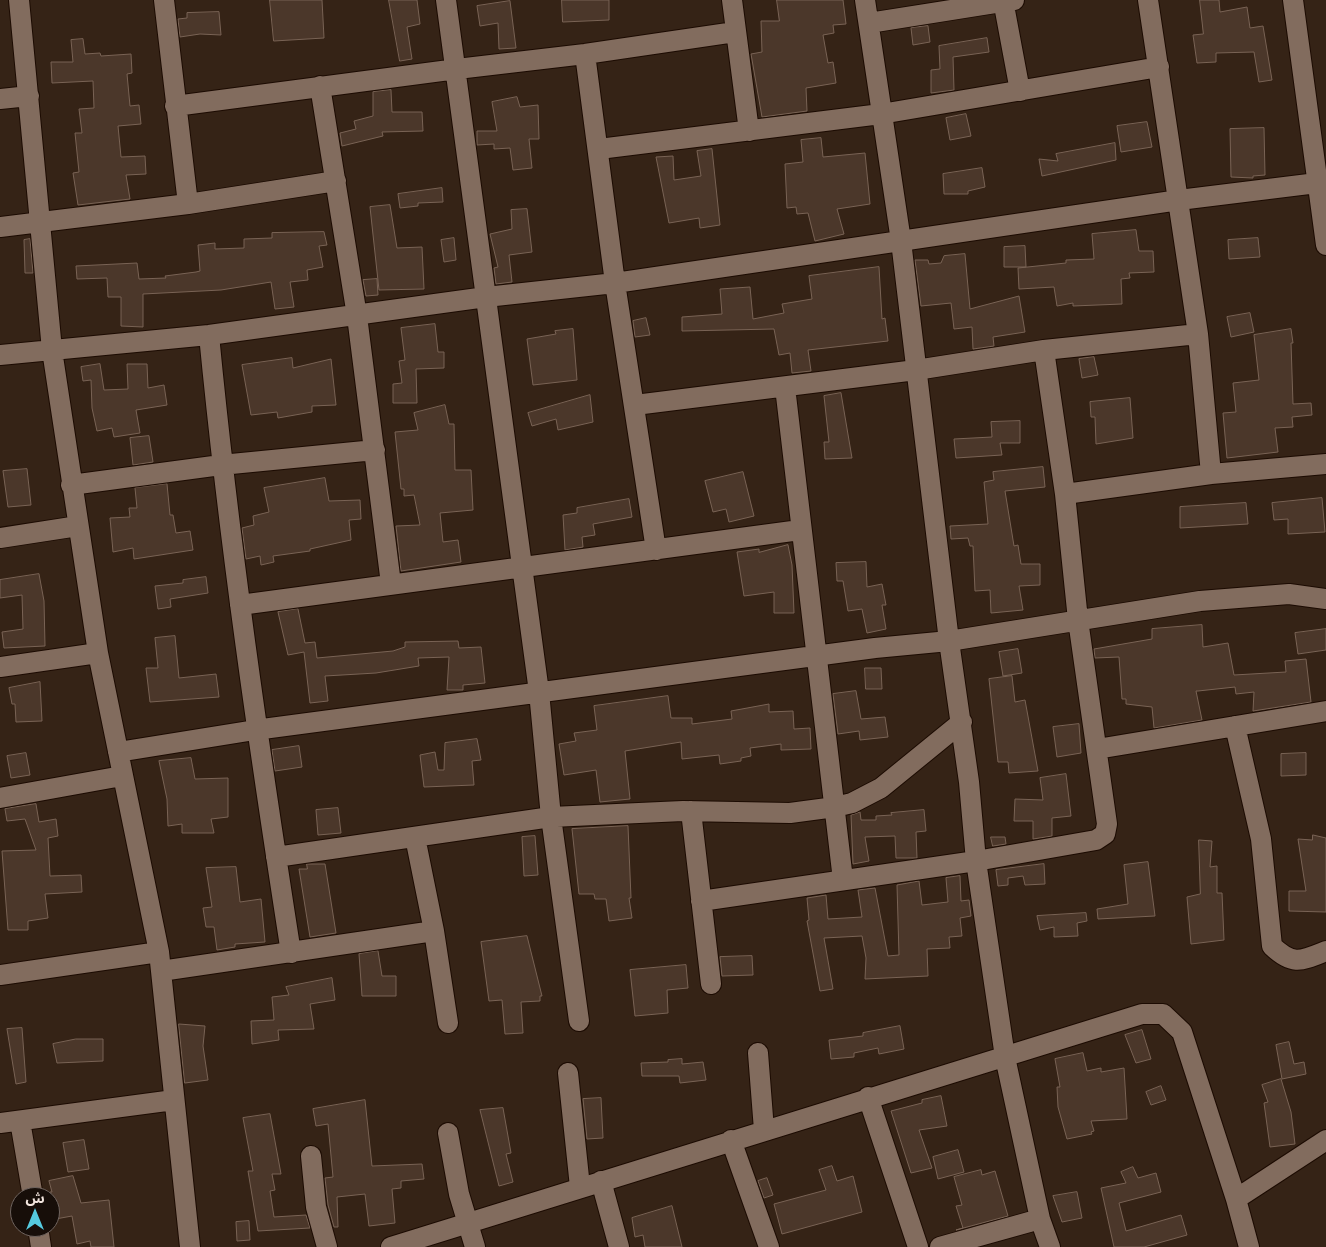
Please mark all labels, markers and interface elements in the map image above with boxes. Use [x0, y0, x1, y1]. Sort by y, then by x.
north arrow [10, 1187, 60, 1237]
text: ش [25, 1189, 45, 1207]

